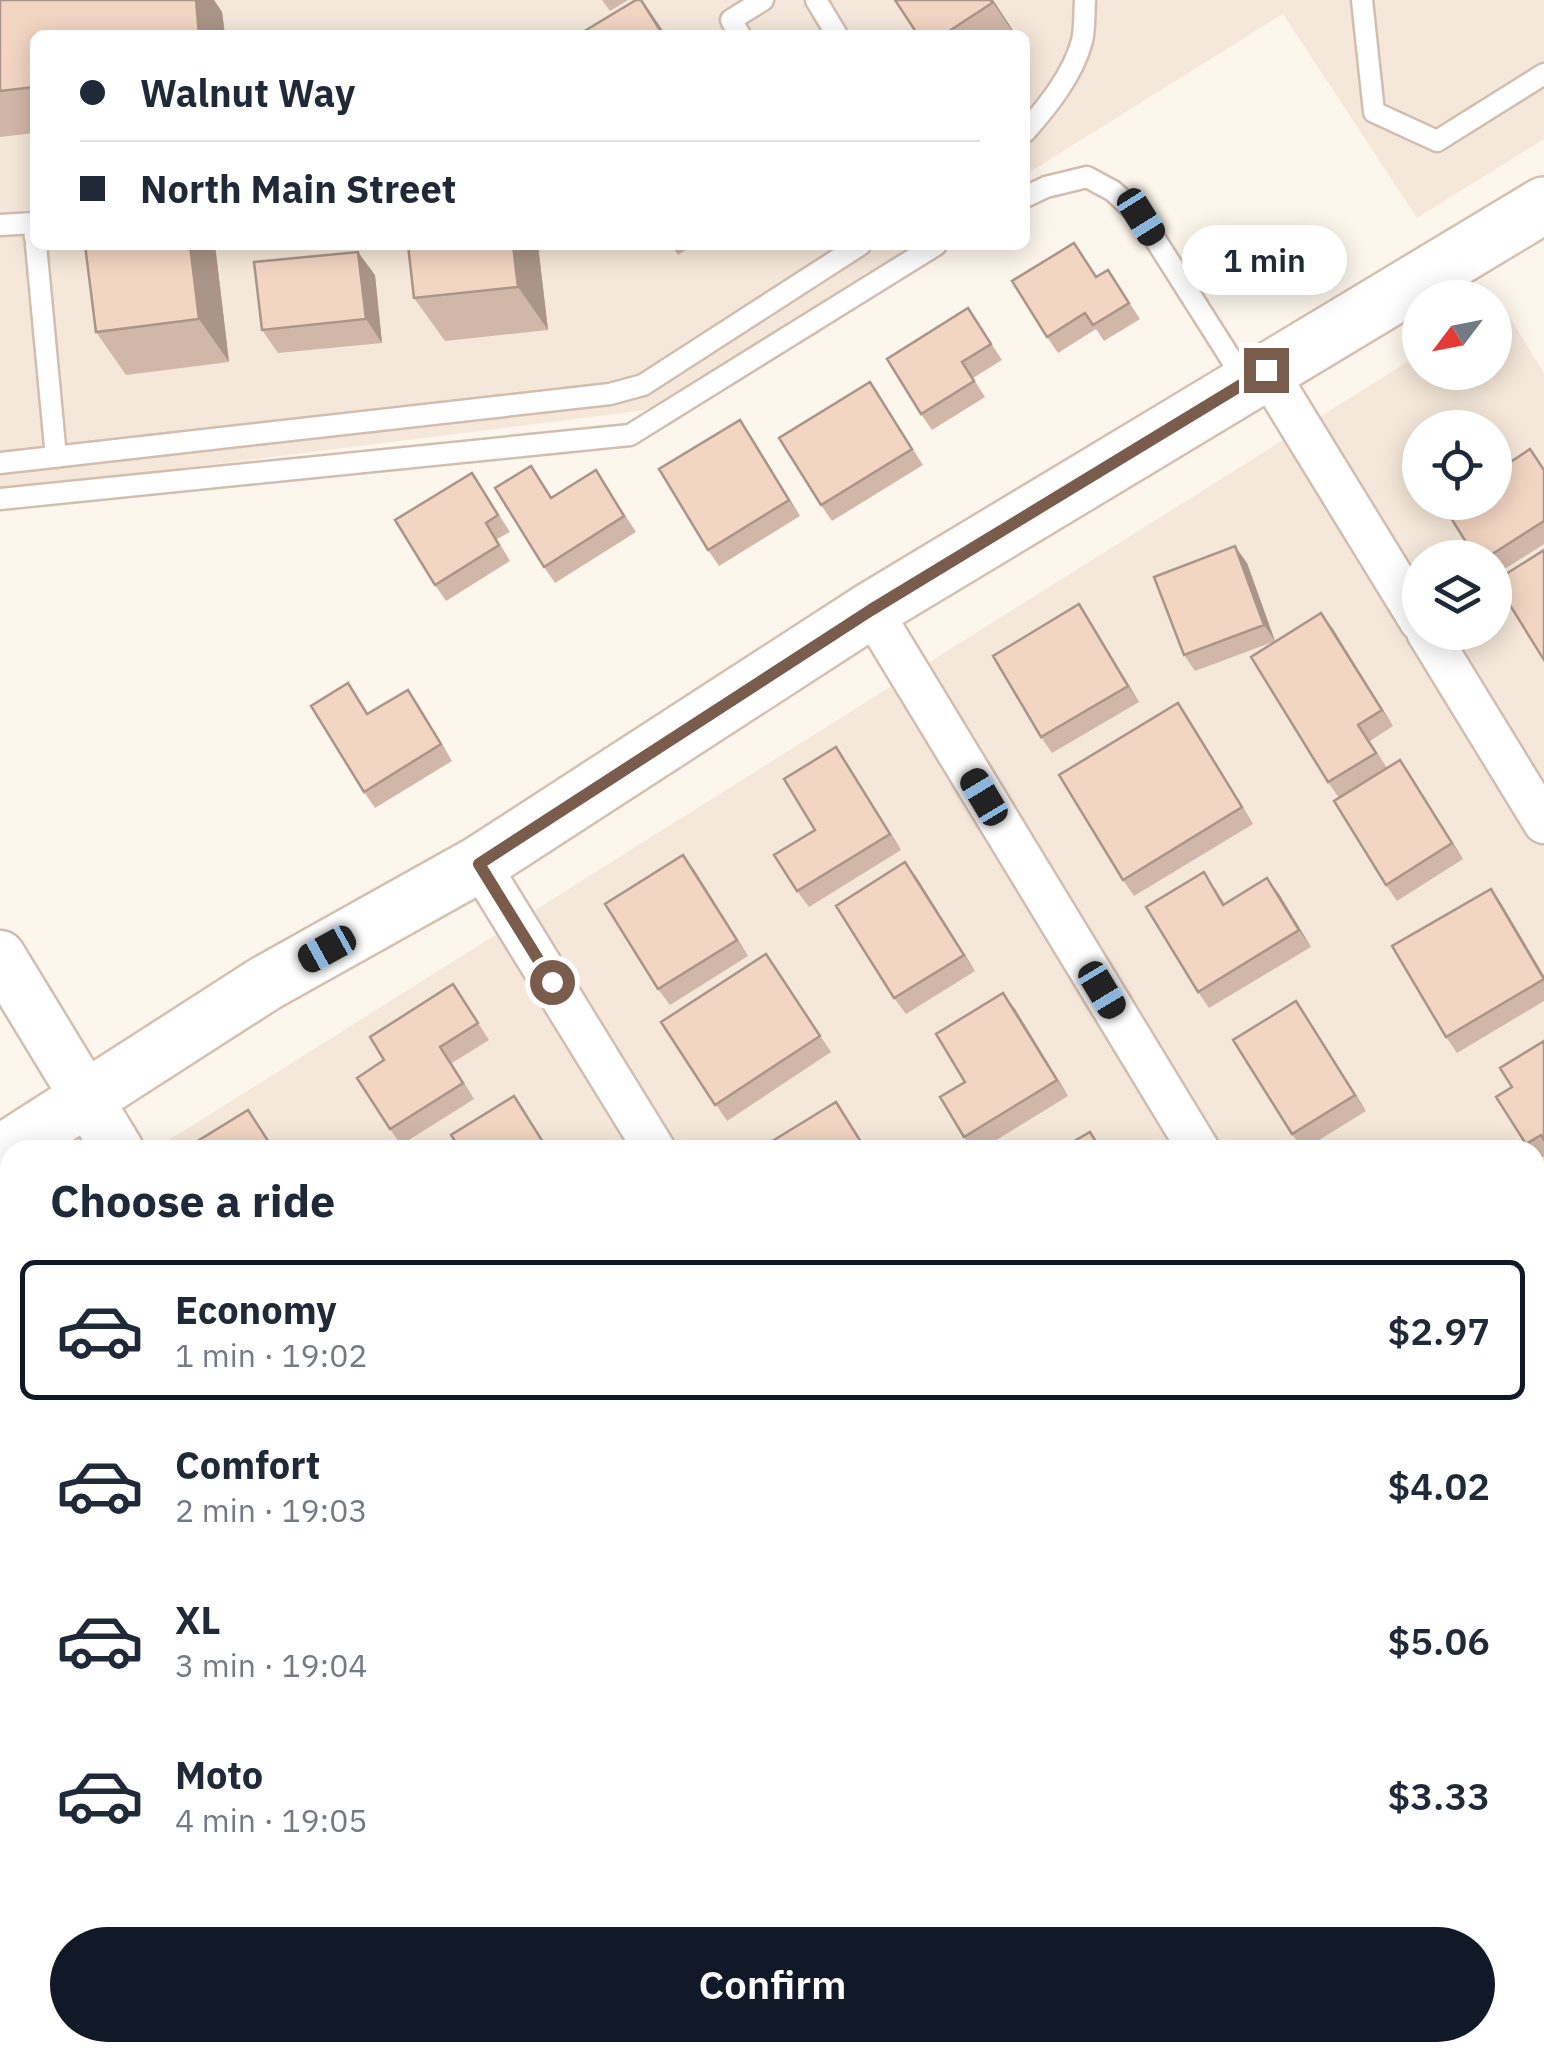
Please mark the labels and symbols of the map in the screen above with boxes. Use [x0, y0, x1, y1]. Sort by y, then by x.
car [1112, 184, 1170, 250]
callout: 1 min [1184, 225, 1348, 295]
north arrow [1402, 280, 1512, 390]
route end [1244, 348, 1289, 393]
car [956, 764, 1012, 830]
car [293, 921, 361, 977]
car [1074, 957, 1130, 1023]
route start [530, 960, 575, 1005]

